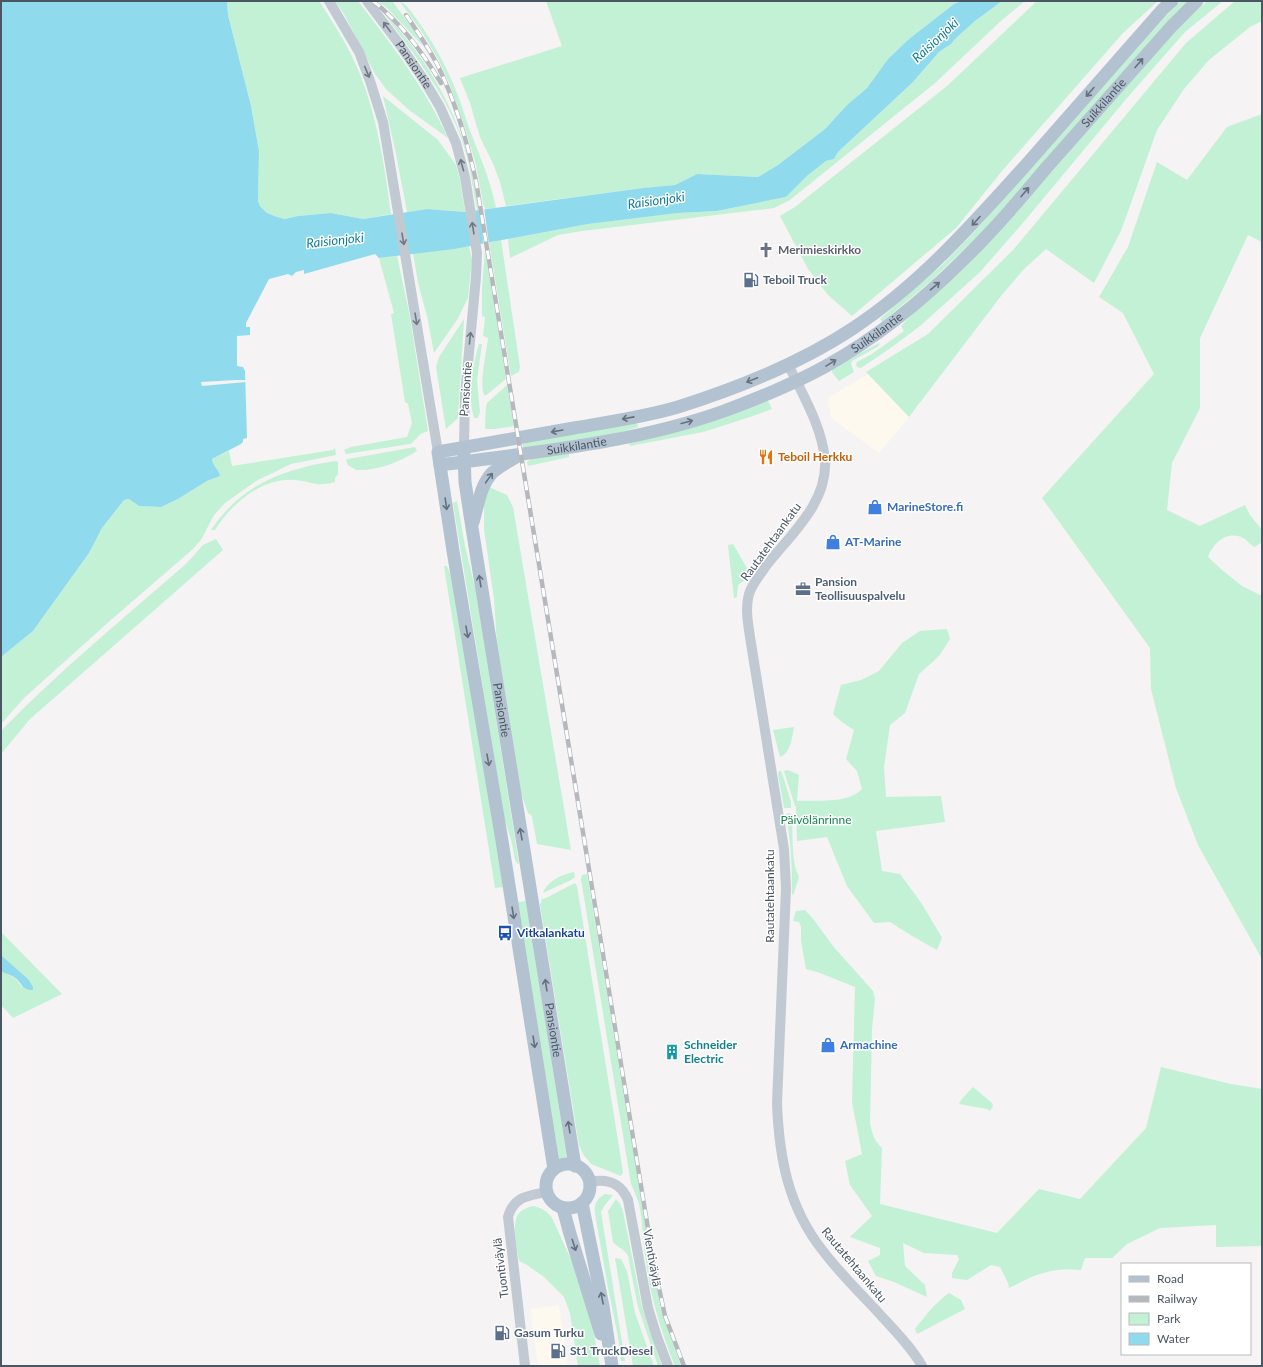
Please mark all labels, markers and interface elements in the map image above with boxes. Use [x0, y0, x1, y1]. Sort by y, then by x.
water label: Raisionjoki [908, 14, 962, 66]
one-way arrow [383, 22, 391, 33]
street label: Pansiontie [392, 38, 435, 91]
one-way arrow [1134, 58, 1143, 68]
one-way arrow [364, 66, 371, 78]
street label: Suikkilantie [1078, 75, 1129, 130]
one-way arrow [1085, 87, 1094, 98]
one-way arrow [458, 158, 465, 171]
water label: Raisionjoki [626, 188, 686, 212]
one-way arrow [1020, 188, 1029, 198]
one-way arrow [972, 216, 981, 226]
one-way arrow [469, 222, 477, 235]
water label: Raisionjoki [306, 229, 364, 251]
one-way arrow [399, 232, 407, 245]
church icon: Merimieskirkko [757, 241, 775, 259]
place label: Merimieskirkko [778, 242, 861, 257]
fuel station icon: Teboil Truck [742, 271, 760, 289]
place label: Teboil Truck [763, 272, 827, 287]
one-way arrow [930, 282, 940, 291]
street label: Suikkilantie [848, 309, 906, 356]
one-way arrow [412, 312, 420, 325]
one-way arrow [466, 332, 473, 345]
one-way arrow [825, 359, 836, 367]
street label: Pansiontie [456, 361, 475, 417]
one-way arrow [747, 376, 759, 384]
one-way arrow [622, 415, 635, 423]
one-way arrow [680, 418, 693, 425]
one-way arrow [551, 427, 564, 435]
street label: Suikkilantie [546, 433, 608, 458]
restaurant icon: Teboil Herkku [757, 448, 775, 466]
place label: Teboil Herkku [778, 449, 853, 464]
one-way arrow [485, 473, 493, 484]
one-way arrow [442, 497, 450, 510]
shop icon: MarineStore.fi [866, 498, 884, 516]
place label: MarineStore.fi [887, 499, 963, 514]
street label: Rautatehtaankatu [737, 500, 804, 584]
shop icon: AT-Marine [824, 533, 842, 551]
place label: AT-Marine [844, 534, 902, 549]
place label: Pansion Teollisuuspalvelu [815, 574, 906, 603]
one-way arrow [476, 575, 484, 588]
office icon: Pansion Teollisuuspalvelu [794, 580, 812, 598]
one-way arrow [463, 625, 471, 638]
street label: Pansiontie [490, 682, 514, 738]
one-way arrow [484, 753, 492, 766]
park label: Päivölänrinne [780, 812, 852, 827]
one-way arrow [517, 828, 525, 841]
street label: Rautatehtaankatu [762, 849, 777, 943]
one-way arrow [509, 906, 517, 919]
bus stop icon: Vitkalankatu [496, 924, 514, 942]
place label: Vitkalankatu [516, 925, 585, 940]
one-way arrow [542, 979, 550, 992]
street label: Pansiontie [542, 1002, 565, 1058]
one-way arrow [530, 1035, 538, 1048]
shop icon: Armachine [819, 1036, 837, 1054]
place label: Schneider Electric [684, 1037, 738, 1066]
place label: Armachine [839, 1037, 898, 1052]
building icon: Schneider Electric [663, 1043, 681, 1061]
one-way arrow [565, 1121, 573, 1134]
street label: Rautatehtaankatu [819, 1224, 890, 1305]
street label: Vientiväylä [640, 1228, 665, 1288]
street label: Tuontiväylä [489, 1237, 512, 1299]
one-way arrow [571, 1239, 578, 1252]
legend [1121, 1263, 1251, 1355]
text: Road [1157, 1271, 1184, 1286]
one-way arrow [598, 1291, 606, 1304]
text: Railway [1157, 1291, 1198, 1306]
text: Park [1157, 1311, 1181, 1326]
fuel station icon: Gasum Turku [493, 1324, 511, 1342]
place label: Gasum Turku [514, 1325, 584, 1340]
text: Water [1157, 1331, 1190, 1346]
fuel station icon: St1 TruckDiesel [549, 1342, 567, 1360]
place label: St1 TruckDiesel [570, 1343, 653, 1358]

